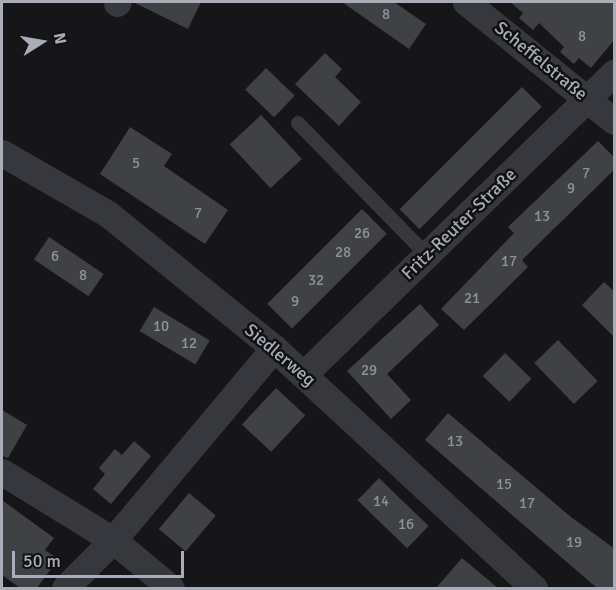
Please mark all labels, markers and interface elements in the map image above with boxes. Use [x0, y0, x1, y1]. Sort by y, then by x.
house number: 8 [382, 6, 390, 24]
north arrow [12, 12, 72, 72]
street label: Scheffelstraße [490, 17, 592, 105]
house number: 8 [578, 28, 586, 46]
text: N [49, 31, 71, 46]
house number: 5 [132, 155, 140, 173]
street label: Fritz-Reuter-Straße [397, 164, 521, 284]
house number: 7 [582, 165, 590, 183]
house number: 9 [567, 180, 575, 198]
house number: 7 [194, 205, 202, 223]
house number: 13 [534, 208, 550, 226]
house number: 26 [354, 225, 370, 243]
house number: 28 [335, 244, 351, 262]
house number: 6 [51, 248, 59, 266]
house number: 17 [501, 253, 517, 271]
house number: 8 [79, 267, 87, 285]
house number: 32 [308, 272, 324, 290]
house number: 21 [464, 290, 480, 308]
house number: 9 [291, 293, 299, 311]
house number: 10 [153, 318, 169, 336]
street label: Siedlerweg [240, 319, 320, 391]
house number: 12 [181, 335, 197, 353]
house number: 29 [361, 362, 377, 380]
house number: 13 [447, 433, 463, 451]
house number: 15 [496, 476, 512, 494]
house number: 14 [373, 493, 389, 511]
house number: 17 [519, 495, 535, 513]
house number: 16 [398, 516, 414, 534]
house number: 19 [566, 534, 582, 552]
scale bar [15, 539, 188, 577]
text: 50 m [23, 550, 61, 572]

